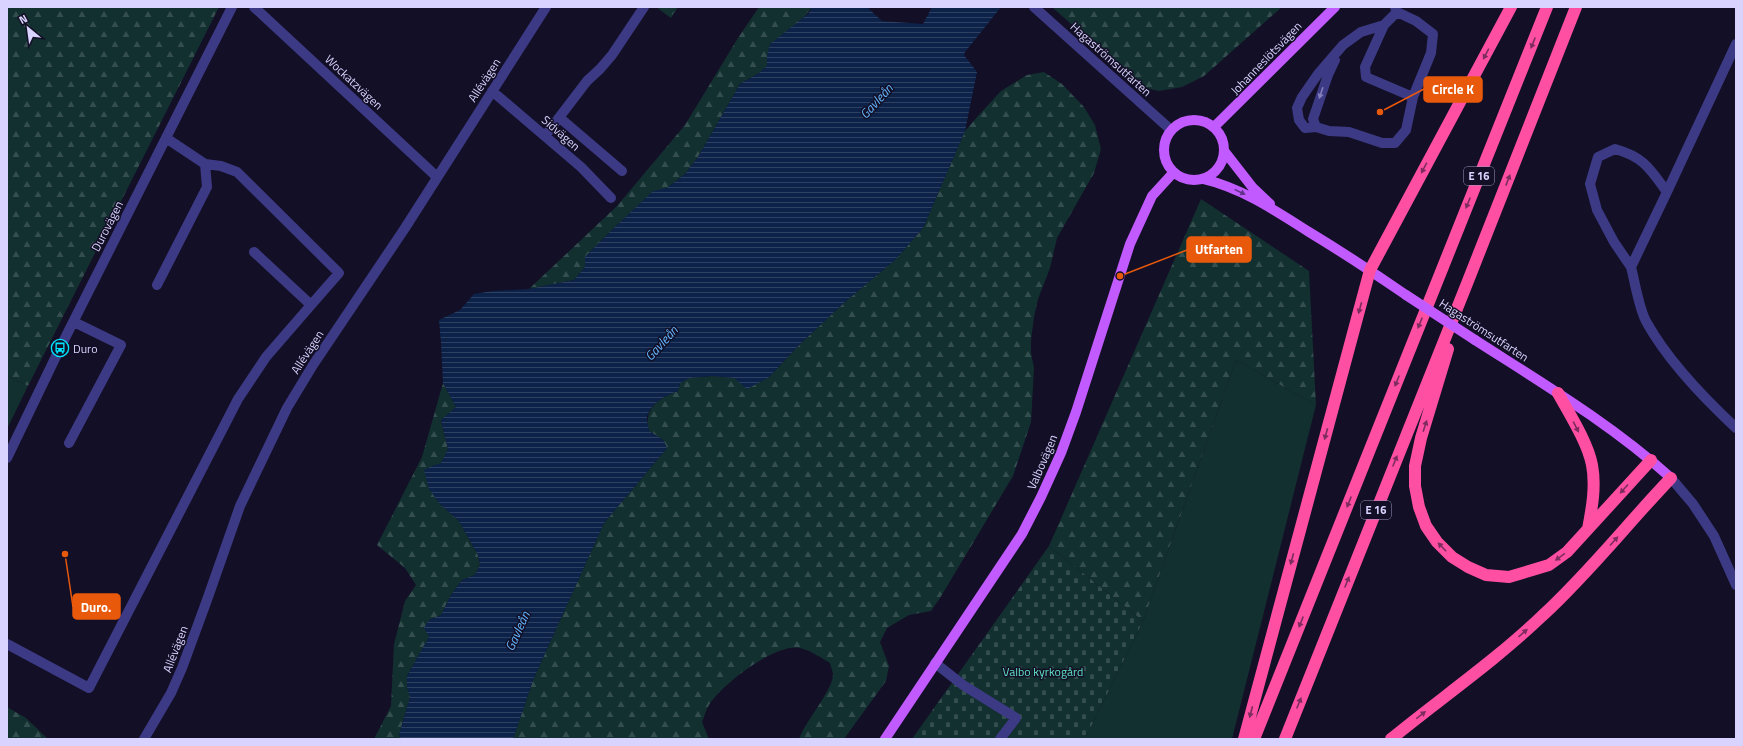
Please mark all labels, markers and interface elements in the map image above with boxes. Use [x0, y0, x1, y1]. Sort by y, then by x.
north arrow [8, 8, 48, 48]
text: N [16, 10, 30, 28]
street label: Hagaströmsutfarten [1066, 17, 1156, 101]
street label: Johanneslötsvägen [1226, 17, 1306, 99]
one-way arrow [1529, 38, 1535, 50]
one-way arrow [1482, 48, 1489, 60]
street label: Wockatzvägen [321, 50, 387, 114]
street label: Allévägen [463, 54, 505, 106]
callout: Circle K [1424, 77, 1482, 102]
water label: Gavleån [855, 78, 898, 123]
text: Circle K [1432, 79, 1474, 99]
one-way arrow [1318, 88, 1324, 100]
street label: Sidvägen [537, 111, 585, 155]
one-way arrow [1421, 163, 1428, 174]
road number: E 16 [1464, 167, 1494, 185]
one-way arrow [1506, 173, 1512, 185]
one-way arrow [1234, 189, 1246, 195]
street label: Durovägen [86, 197, 128, 255]
one-way arrow [1465, 197, 1471, 209]
callout: Utfarten [1187, 237, 1251, 262]
text: Utfarten [1195, 239, 1243, 259]
street label: Hagaströmsutfarten [1435, 294, 1533, 366]
one-way arrow [1357, 302, 1363, 314]
one-way arrow [1417, 318, 1423, 329]
water label: Gavleån [640, 320, 683, 365]
street label: Allévägen [286, 326, 328, 378]
bus stop icon: Duro [50, 338, 70, 358]
place label: Duro [73, 339, 97, 358]
one-way arrow [1394, 375, 1400, 386]
one-way arrow [1422, 420, 1428, 432]
one-way arrow [1573, 422, 1579, 433]
one-way arrow [1323, 428, 1329, 440]
street label: Valbovägen [1022, 431, 1062, 493]
one-way arrow [1393, 455, 1399, 467]
one-way arrow [1620, 483, 1629, 494]
one-way arrow [1345, 496, 1351, 508]
road number: E 16 [1361, 501, 1391, 519]
one-way arrow [1609, 535, 1618, 546]
one-way arrow [1438, 542, 1447, 553]
one-way arrow [1289, 553, 1295, 565]
one-way arrow [1554, 553, 1565, 561]
one-way arrow [1344, 575, 1350, 587]
callout: Duro. [73, 594, 120, 619]
text: Duro. [81, 597, 111, 617]
water label: Gavleån [499, 607, 535, 654]
one-way arrow [1297, 617, 1303, 629]
street label: Allévägen [157, 623, 193, 675]
one-way arrow [1518, 629, 1528, 638]
park label: Valbo kyrkogård [1003, 662, 1083, 681]
one-way arrow [1296, 697, 1302, 708]
one-way arrow [1248, 706, 1254, 718]
one-way arrow [1416, 710, 1427, 719]

